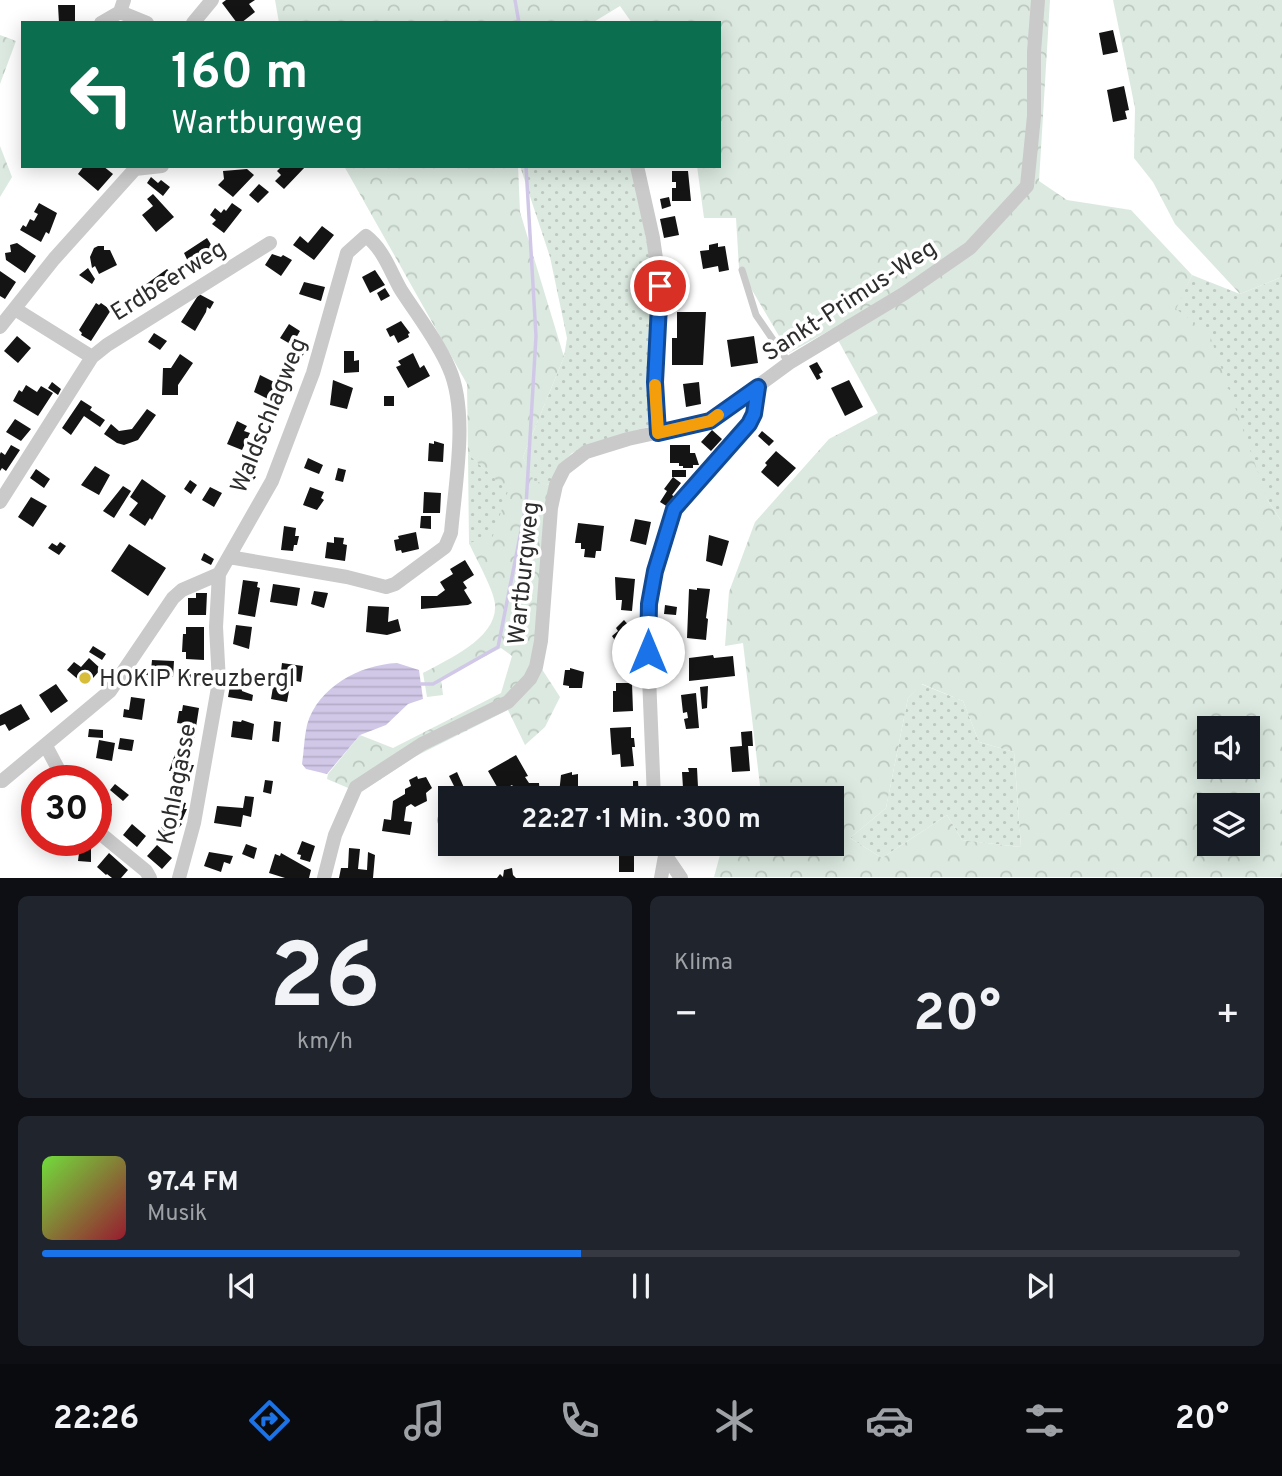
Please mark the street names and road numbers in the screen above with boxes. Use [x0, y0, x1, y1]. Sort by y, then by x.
street label: Sankt-Primus-Weg [757, 234, 943, 369]
street label: Erdbeerweg [106, 235, 232, 329]
street label: Waldschlagweg [225, 334, 315, 498]
street label: Wartburgweg [503, 500, 547, 646]
street label: Kohlagasse [152, 721, 204, 848]

